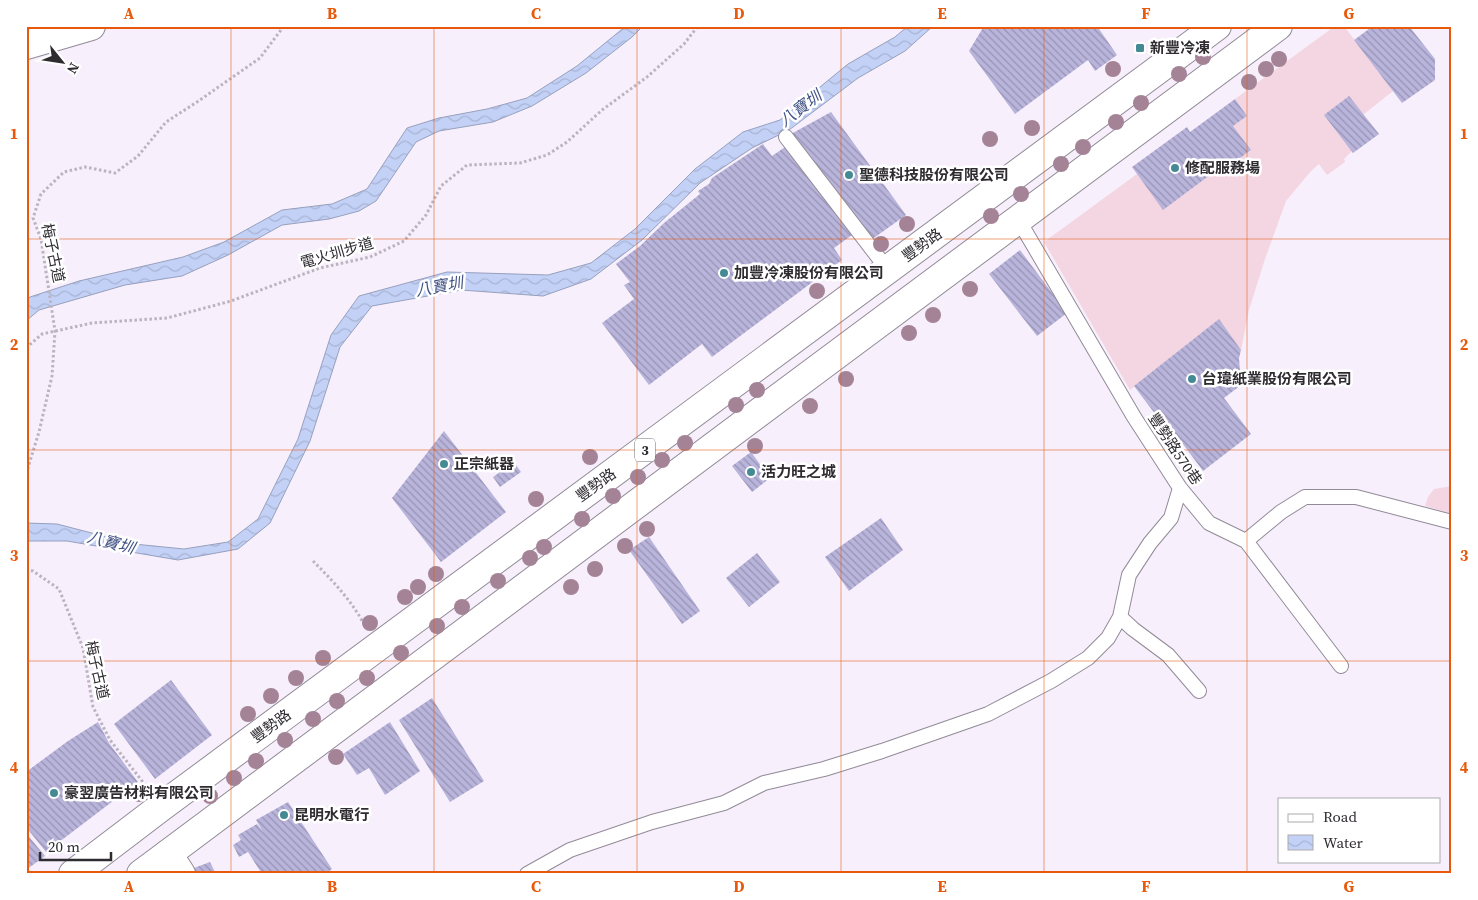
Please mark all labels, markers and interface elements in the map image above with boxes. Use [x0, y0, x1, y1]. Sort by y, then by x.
text: A [124, 2, 135, 24]
text: B [327, 2, 338, 24]
text: C [531, 2, 541, 24]
text: D [733, 2, 745, 24]
text: E [937, 2, 947, 24]
text: F [1141, 2, 1151, 24]
text: G [1344, 2, 1355, 24]
place label: 新豐冷凍 [1150, 37, 1210, 58]
north arrow [38, 38, 88, 88]
marker: 新豐冷凍 [1134, 42, 1146, 54]
text: N [62, 59, 84, 78]
water label: 八寶圳 [774, 84, 827, 131]
text: 1 [10, 122, 18, 144]
text: 1 [1460, 122, 1468, 144]
place label: 修配服務場 [1185, 157, 1260, 178]
marker: 修配服務場 [1169, 162, 1181, 174]
place label: 聖德科技股份有限公司 [859, 164, 1009, 185]
marker: 聖德科技股份有限公司 [843, 169, 855, 181]
street label: 梅子古道 [37, 221, 70, 284]
street label: 豐勢路 [897, 223, 946, 266]
street label: 電火圳步道 [298, 232, 376, 273]
place label: 加豐冷凍股份有限公司 [734, 262, 884, 283]
marker: 加豐冷凍股份有限公司 [718, 267, 730, 279]
water label: 八寶圳 [413, 271, 467, 301]
text: 2 [10, 333, 19, 355]
text: 2 [1460, 333, 1469, 355]
place label: 台瑋紙業股份有限公司 [1202, 368, 1352, 389]
marker: 台瑋紙業股份有限公司 [1186, 373, 1198, 385]
street label: 豐勢路570巷 [1144, 409, 1207, 489]
road number: 3 [635, 438, 655, 462]
place label: 正宗紙器 [454, 453, 514, 474]
marker: 正宗紙器 [438, 458, 450, 470]
place label: 活力旺之城 [761, 461, 836, 482]
street label: 豐勢路 [571, 463, 620, 506]
marker: 活力旺之城 [745, 466, 757, 478]
water label: 八寶圳 [85, 525, 139, 559]
text: 3 [10, 544, 19, 566]
text: 3 [1460, 544, 1469, 566]
street label: 梅子古道 [81, 638, 114, 701]
street label: 豐勢路 [246, 704, 295, 747]
text: 4 [10, 756, 19, 778]
text: 4 [1460, 756, 1469, 778]
place label: 豪翌廣告材料有限公司 [64, 782, 214, 803]
marker: 豪翌廣告材料有限公司 [48, 787, 60, 799]
legend [1278, 798, 1440, 862]
place label: 昆明水電行 [294, 804, 369, 825]
text: Road [1323, 806, 1357, 827]
marker: 昆明水電行 [278, 809, 290, 821]
scale bar [40, 830, 111, 862]
text: Water [1323, 832, 1364, 853]
text: 20 m [48, 836, 80, 857]
text: A [124, 875, 135, 897]
text: B [327, 875, 338, 897]
text: C [531, 875, 541, 897]
text: D [733, 875, 745, 897]
text: E [937, 875, 947, 897]
text: F [1141, 875, 1151, 897]
text: G [1344, 875, 1355, 897]

